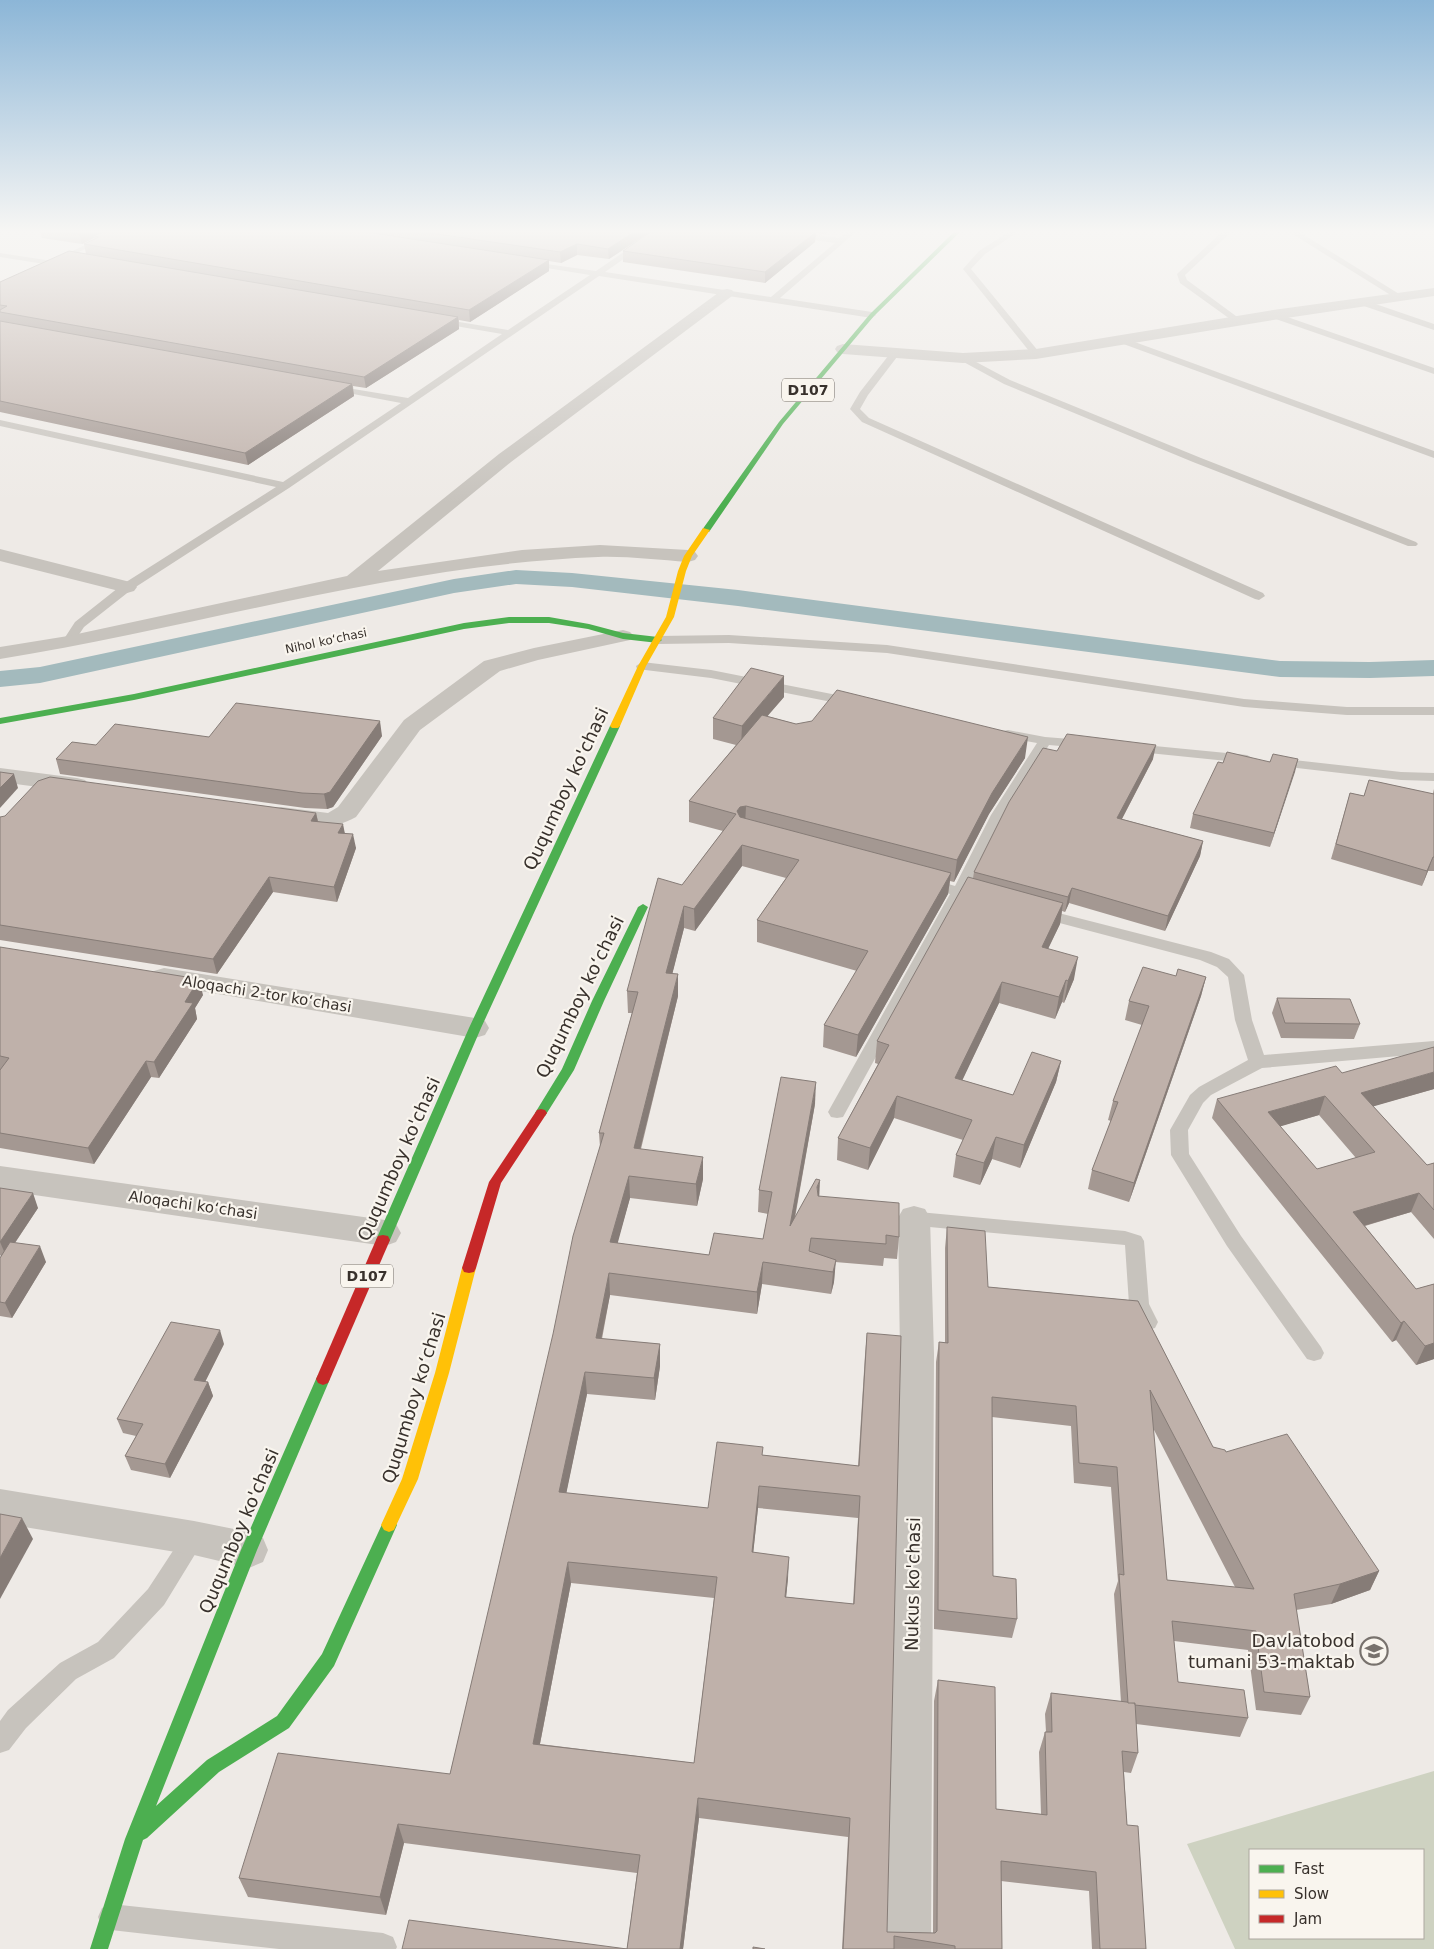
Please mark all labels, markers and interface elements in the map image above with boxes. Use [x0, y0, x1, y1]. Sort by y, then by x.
road number: D107 [782, 378, 834, 402]
street label: Nihol koʻchasi [284, 626, 368, 656]
street label: Ququmboy ko'chasi [519, 704, 613, 874]
street label: Ququmboy koʻchasi [531, 912, 628, 1081]
street label: Aloqachi 2-tor koʻchasi [181, 972, 353, 1016]
street label: Ququmboy ko'chasi [353, 1074, 444, 1244]
street label: Aloqachi koʻchasi [127, 1187, 259, 1223]
road number: D107 [341, 1264, 393, 1288]
street label: Ququmboy koʻchasi [377, 1310, 450, 1486]
street label: Ququmboy ko'chasi [194, 1445, 283, 1616]
street label: Nukus ko'chasi [901, 1517, 924, 1651]
place label: Davlatobod tumani 53-maktab [1188, 1630, 1355, 1672]
school or university icon: Davlatobod tumani 53-maktab [1359, 1636, 1389, 1666]
legend [1249, 1849, 1424, 1939]
text: Fast [1294, 1860, 1324, 1878]
text: Slow [1294, 1885, 1329, 1903]
text: Jam [1293, 1910, 1322, 1928]

